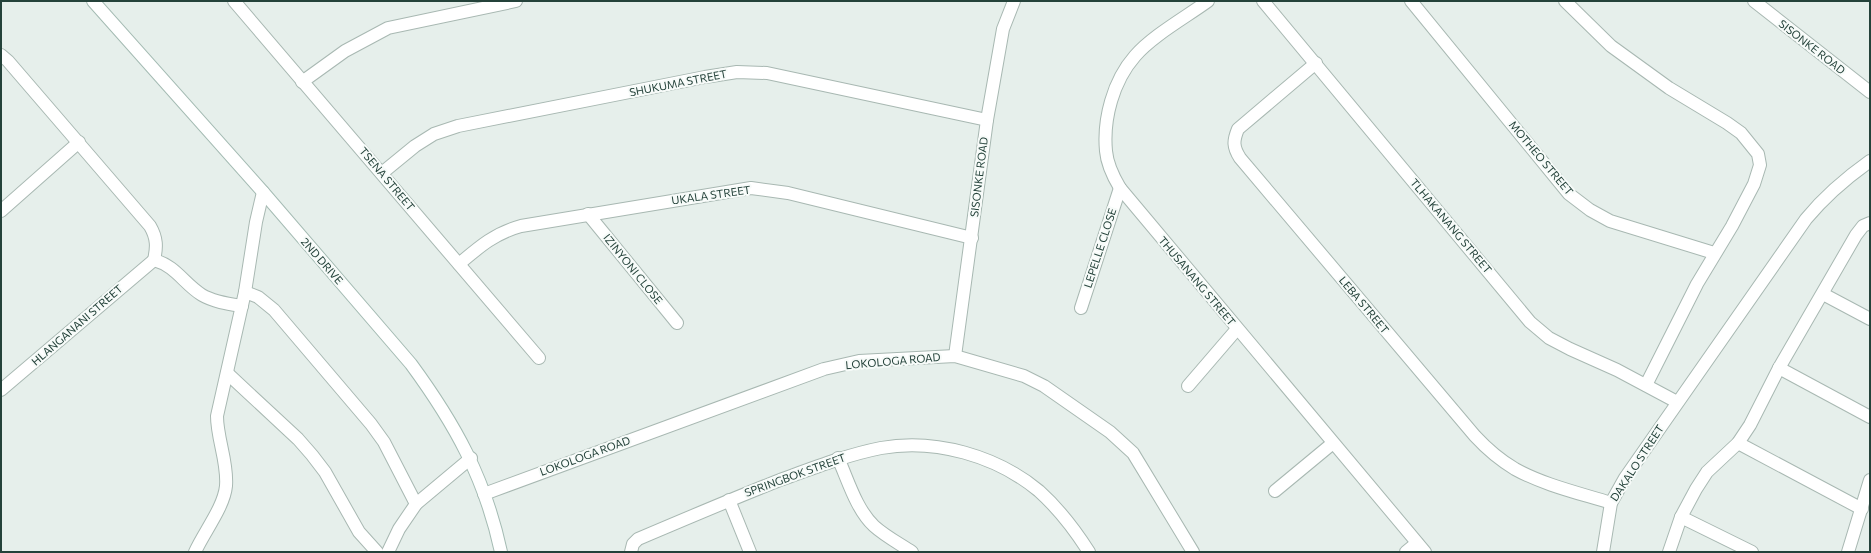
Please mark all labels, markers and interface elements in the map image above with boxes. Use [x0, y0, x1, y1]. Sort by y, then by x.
street label: SISONKE ROAD [1776, 17, 1848, 77]
street label: SHUKUMA STREET [628, 67, 728, 98]
street label: MOTHEO STREET [1507, 118, 1576, 197]
street label: SISONKE ROAD [967, 136, 990, 218]
street label: TSENA STREET [357, 144, 418, 213]
street label: TLHAKANANG STREET [1408, 176, 1495, 276]
street label: UKALA STREET [670, 183, 751, 206]
street label: LEPELLE CLOSE [1081, 206, 1119, 289]
street label: IZINYONI CLOSE [601, 231, 666, 306]
street label: THUSANANG STREET [1156, 233, 1239, 328]
street label: 2ND DRIVE [299, 235, 346, 287]
street label: LEBA STREET [1337, 274, 1392, 336]
street label: HLANGANANI STREET [29, 282, 125, 368]
street label: LOKOLOGA ROAD [845, 350, 941, 371]
street label: DAKALO STREET [1607, 422, 1666, 503]
street label: LOKOLOGA ROAD [538, 433, 632, 478]
street label: SPRINGBOK STREET [743, 450, 847, 499]

